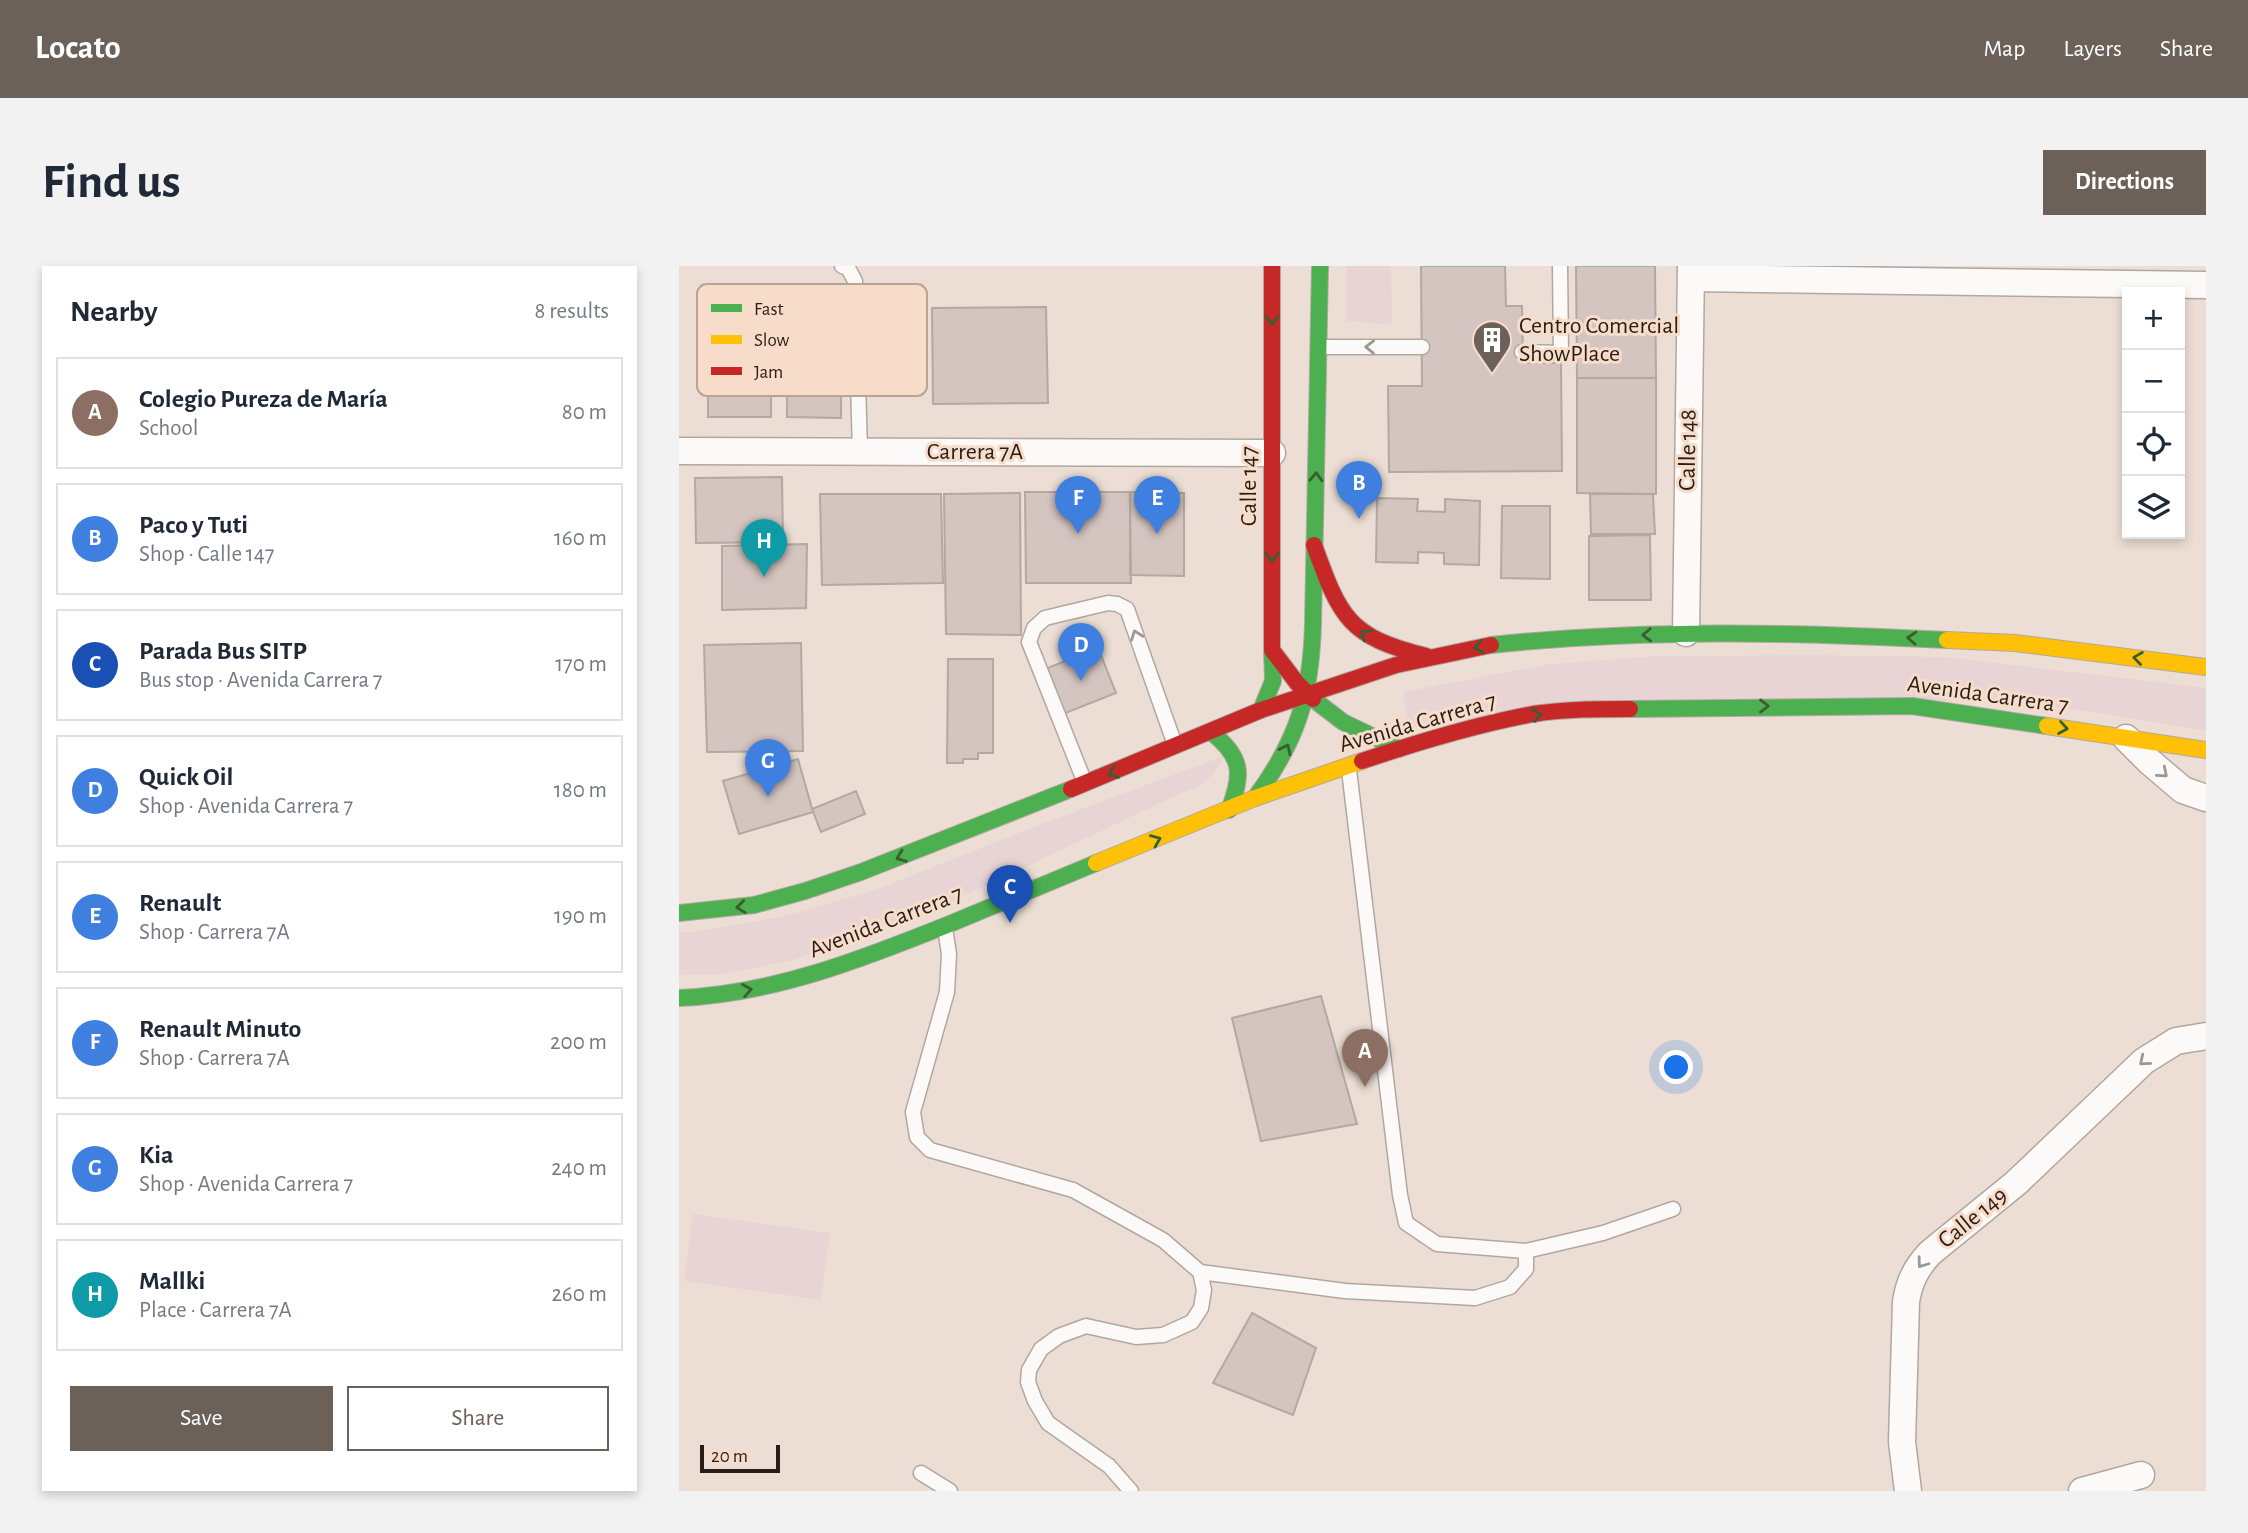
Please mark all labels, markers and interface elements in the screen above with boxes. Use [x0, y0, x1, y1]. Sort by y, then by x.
text: Locato [35, 32, 121, 65]
text: Map [1983, 37, 2025, 61]
text: Layers [2063, 37, 2122, 61]
text: Share [2160, 37, 2213, 61]
button: Directions [2043, 150, 2206, 215]
text: Find us [42, 158, 181, 207]
legend [697, 284, 927, 396]
map controls [2122, 287, 2185, 539]
button: + [2122, 287, 2185, 350]
text: Nearby [70, 297, 158, 327]
text: 8 results [535, 300, 609, 323]
text: Fast [754, 300, 784, 319]
place label: Centro Comercial ShowPlace [1519, 314, 1679, 366]
one-way arrow [1264, 315, 1280, 326]
building icon: Centro Comercial ShowPlace [1471, 319, 1513, 374]
text: Slow [754, 331, 790, 350]
one-way arrow [1365, 339, 1375, 355]
button: − [2122, 350, 2185, 413]
text: Jam [754, 363, 783, 382]
text: Colegio Pureza de María [139, 386, 388, 412]
text: A [88, 401, 102, 424]
text: 80 m [562, 401, 607, 424]
street label: Calle 148 [1675, 409, 1701, 491]
button: locate [2122, 413, 2185, 476]
text: School [139, 417, 198, 440]
street label: Carrera 7A [927, 440, 1023, 464]
street label: Calle 147 [1237, 446, 1261, 526]
pin: B [1336, 461, 1382, 519]
one-way arrow [1308, 471, 1324, 481]
pin: F [1055, 476, 1101, 534]
pin: E [1134, 476, 1180, 534]
button: layers [2122, 476, 2185, 539]
text: Paco y Tuti [139, 512, 248, 538]
pin: H [741, 519, 787, 577]
text: B [88, 527, 102, 550]
text: 160 m [554, 527, 607, 550]
text: Shop · Calle 147 [139, 543, 274, 566]
one-way arrow [1264, 552, 1280, 562]
pin: D [1058, 623, 1104, 681]
one-way arrow [1641, 627, 1652, 642]
one-way arrow [1130, 629, 1144, 642]
one-way arrow [1360, 630, 1373, 642]
one-way arrow [1906, 630, 1917, 645]
text: Parada Bus SITP [139, 638, 307, 664]
one-way arrow [1473, 639, 1485, 654]
one-way arrow [2133, 650, 2144, 665]
text: C [89, 653, 101, 676]
text: 170 m [555, 653, 607, 676]
text: Bus stop · Avenida Carrera 7 [139, 669, 382, 692]
street label: Avenida Carrera 7 [1906, 672, 2070, 718]
street label: Avenida Carrera 7 [1337, 689, 1499, 757]
one-way arrow [1759, 698, 1769, 714]
one-way arrow [1531, 707, 1542, 722]
one-way arrow [2057, 720, 2069, 735]
pin: G [745, 739, 791, 797]
one-way arrow [1278, 744, 1292, 756]
text: Quick Oil [139, 764, 233, 790]
one-way arrow [1107, 764, 1119, 778]
one-way arrow [2155, 765, 2168, 777]
text: D [87, 779, 103, 802]
text: 180 m [554, 779, 607, 802]
text: Shop · Avenida Carrera 7 [139, 795, 353, 818]
one-way arrow [1150, 834, 1162, 848]
one-way arrow [896, 848, 908, 862]
pin: C [987, 865, 1033, 923]
street label: Avenida Carrera 7 [806, 882, 966, 962]
text: Renault [139, 890, 221, 916]
one-way arrow [735, 899, 747, 914]
text: E [89, 905, 101, 928]
text: 190 m [554, 905, 607, 928]
text: Shop · Carrera 7A [139, 921, 290, 944]
one-way arrow [741, 983, 753, 998]
text: Renault Minuto [139, 1016, 301, 1042]
pin: A [1342, 1029, 1388, 1087]
text: F [90, 1031, 100, 1054]
text: 200 m [550, 1031, 607, 1054]
text: Shop · Carrera 7A [139, 1047, 290, 1070]
your location [1659, 1050, 1693, 1084]
one-way arrow [2140, 1053, 2152, 1066]
text: Kia [139, 1142, 173, 1168]
text: G [88, 1157, 102, 1180]
text: 240 m [551, 1157, 607, 1180]
text: Shop · Avenida Carrera 7 [139, 1173, 353, 1196]
street label: Calle 149 [1934, 1183, 2012, 1253]
one-way arrow [1918, 1255, 1930, 1268]
text: Mallki [139, 1268, 205, 1294]
text: H [87, 1283, 103, 1306]
text: 260 m [551, 1283, 607, 1306]
text: Place · Carrera 7A [139, 1299, 292, 1322]
button: Save [70, 1386, 333, 1451]
button: Share [347, 1386, 609, 1451]
scale bar [700, 1442, 781, 1474]
text: 20 m [711, 1447, 748, 1466]

